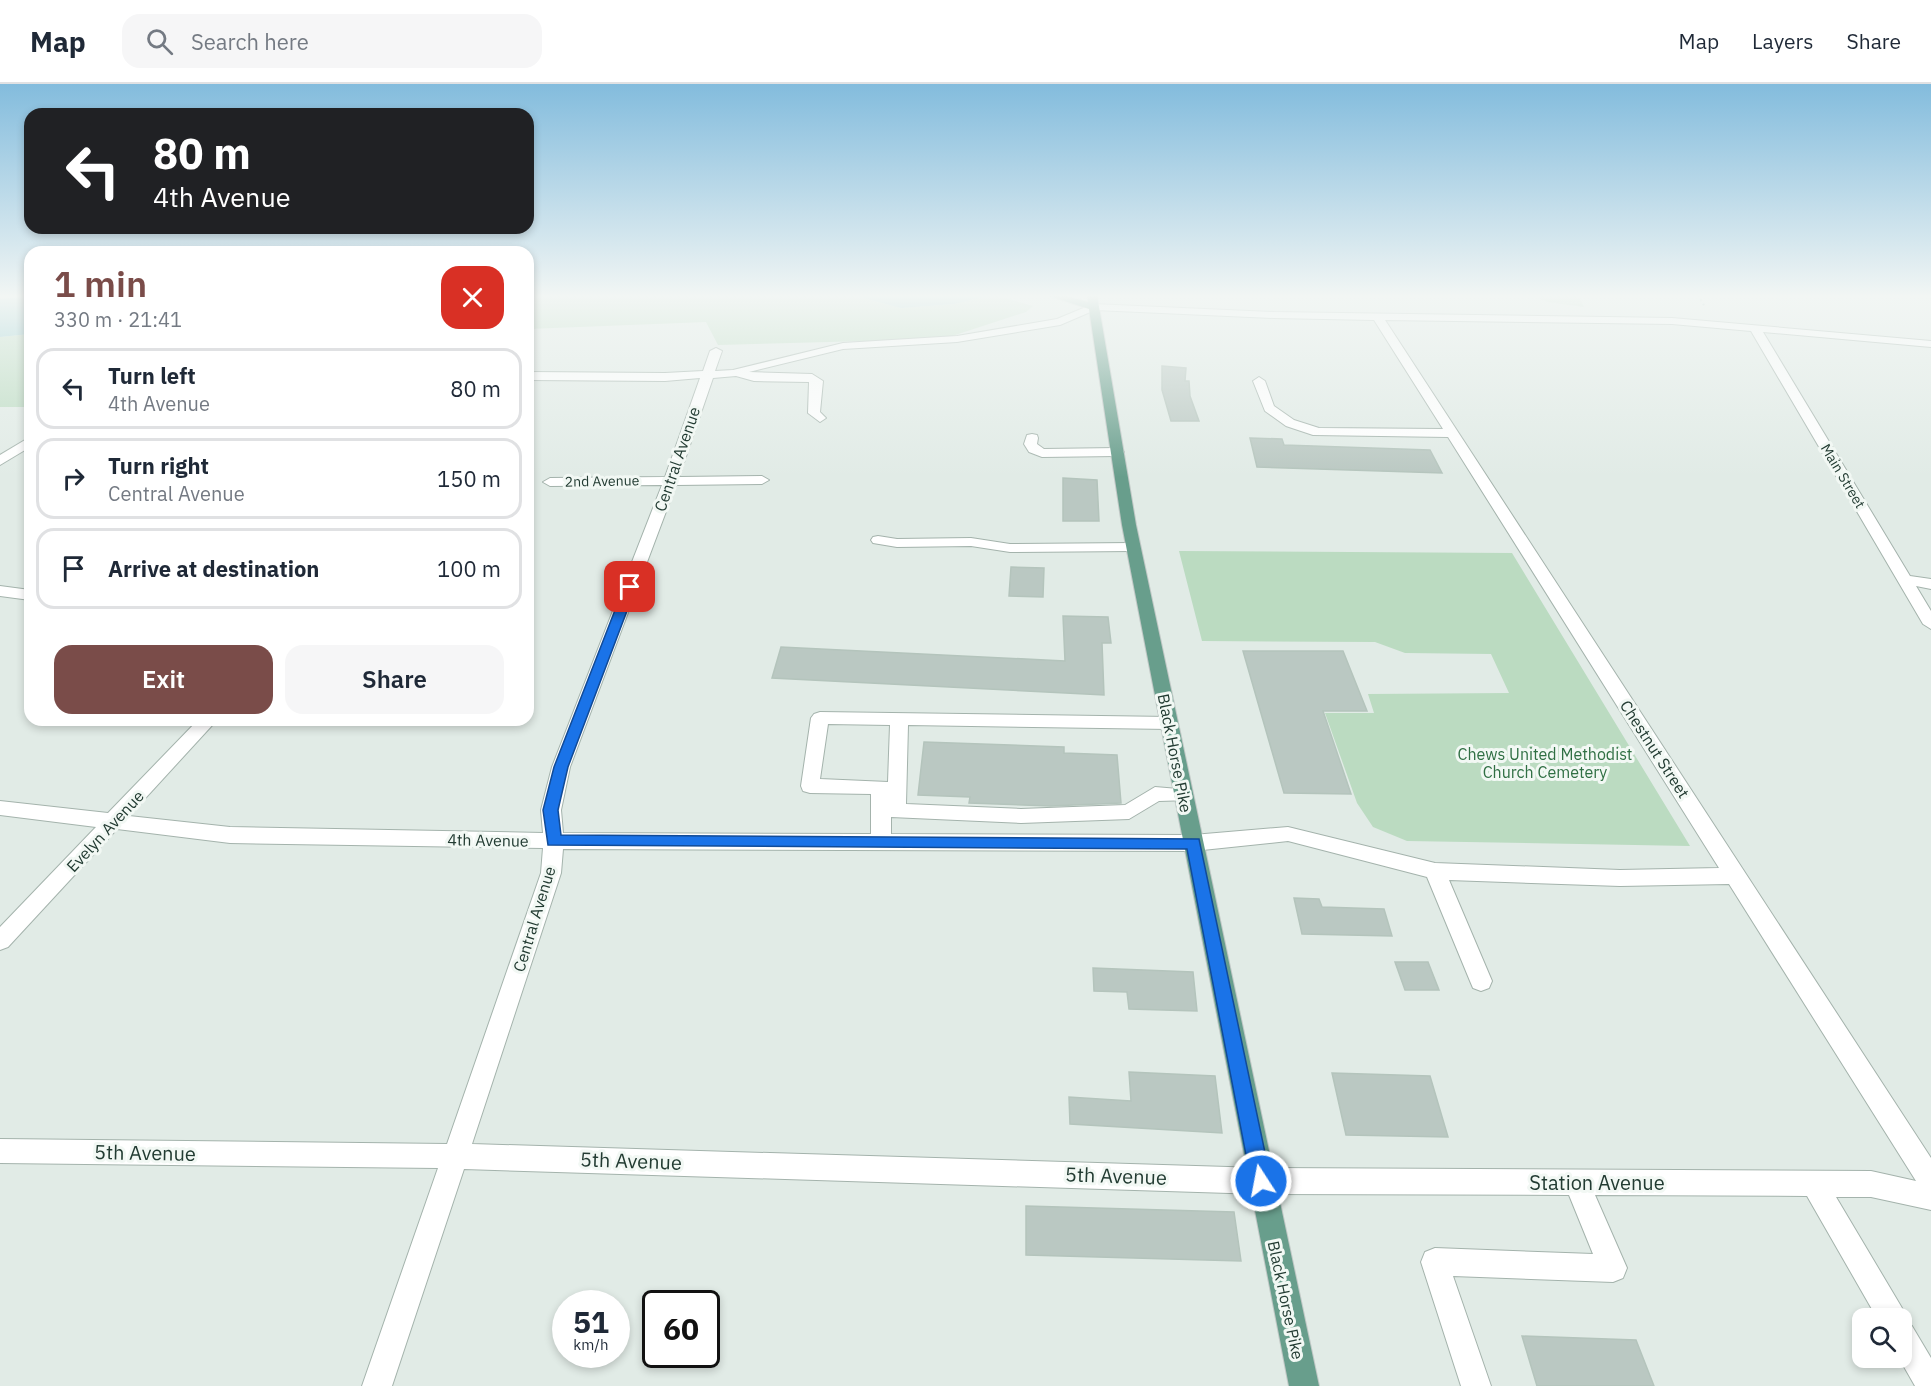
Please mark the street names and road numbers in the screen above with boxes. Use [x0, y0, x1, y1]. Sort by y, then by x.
street label: Central Avenue [650, 404, 704, 514]
street label: Main Street [1817, 440, 1869, 512]
street label: 2nd Avenue [565, 471, 640, 491]
street label: Black Horse Pike [1154, 692, 1196, 814]
street label: Chestnut Street [1616, 696, 1694, 802]
street label: Evelyn Avenue [62, 786, 148, 876]
street label: 4th Avenue [447, 829, 529, 851]
street label: Central Avenue [508, 864, 560, 974]
street label: 5th Avenue [94, 1138, 196, 1167]
street label: 5th Avenue [580, 1145, 682, 1176]
street label: 5th Avenue [1065, 1160, 1167, 1191]
street label: Station Avenue [1529, 1169, 1665, 1196]
street label: Black Horse Pike [1264, 1239, 1308, 1361]

